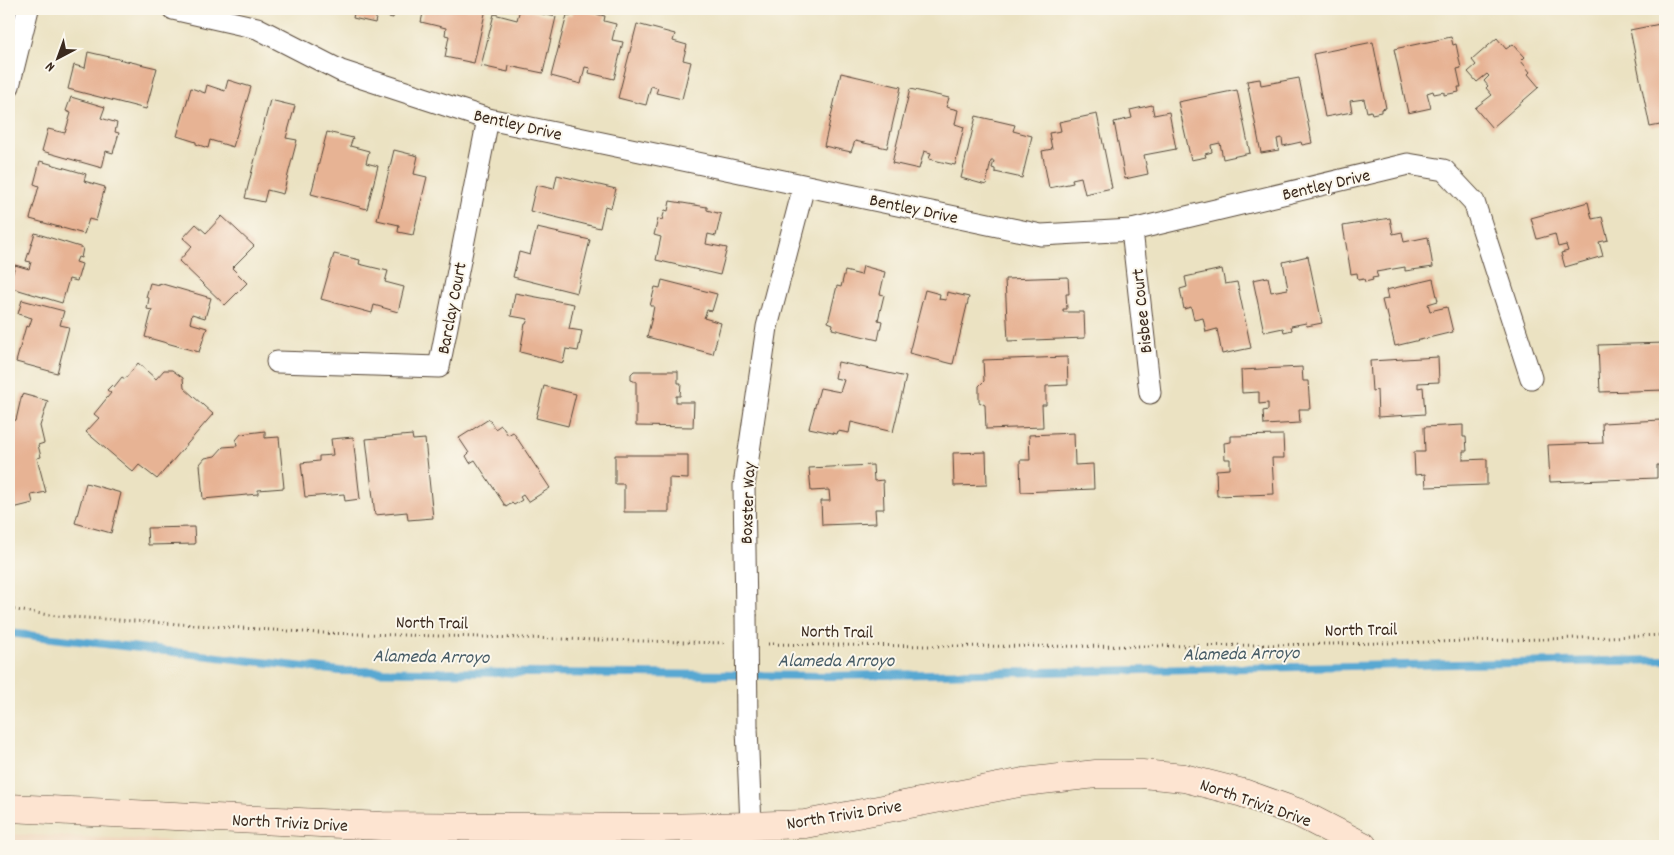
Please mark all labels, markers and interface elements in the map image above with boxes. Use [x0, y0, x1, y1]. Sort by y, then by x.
north arrow [32, 32, 82, 82]
text: N [42, 56, 60, 76]
street label: Bentley Drive [471, 104, 564, 149]
street label: Bentley Drive [1280, 164, 1373, 209]
street label: Bentley Drive [867, 189, 960, 232]
street label: Barclay Court [432, 260, 475, 357]
street label: Bisbee Court [1127, 267, 1160, 354]
street label: Boxster Way [736, 461, 763, 545]
street label: North Trail [395, 611, 469, 638]
street label: North Trail [1325, 618, 1398, 645]
street label: North Trail [800, 620, 874, 647]
water label: Alameda Arroyo [1183, 641, 1301, 670]
water label: Alameda Arroyo [372, 644, 491, 673]
water label: Alameda Arroyo [778, 649, 896, 676]
street label: North Triviz Drive [1196, 774, 1314, 835]
street label: North Triviz Drive [785, 795, 904, 838]
street label: North Triviz Drive [231, 809, 349, 840]

